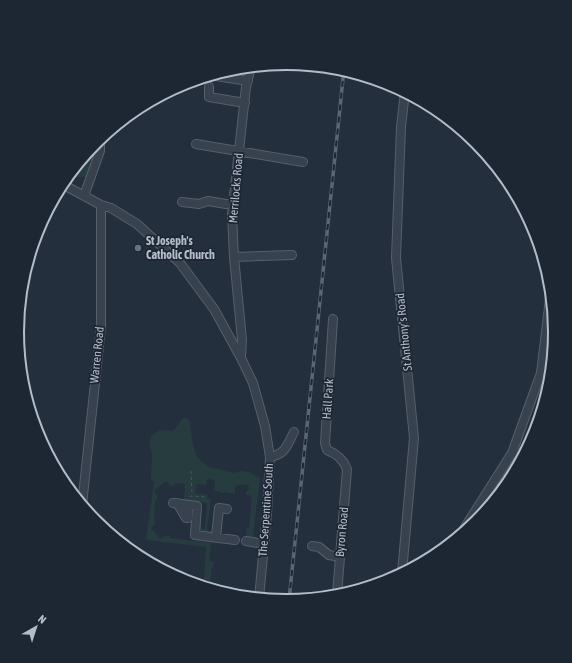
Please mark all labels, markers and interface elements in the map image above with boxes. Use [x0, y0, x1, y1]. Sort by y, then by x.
street label: Merrilocks Road [226, 152, 246, 224]
place label: St Joseph's Catholic Church [146, 234, 215, 262]
marker: St Joseph's Catholic Church [133, 243, 143, 253]
street label: St Anthony's Road [393, 292, 415, 372]
street label: Warren Road [87, 326, 107, 384]
street label: Hall Park [320, 378, 336, 420]
street label: The Serpentine South [256, 463, 276, 557]
street label: Byron Road [333, 506, 351, 558]
north arrow [16, 607, 56, 647]
text: N [36, 613, 49, 626]

